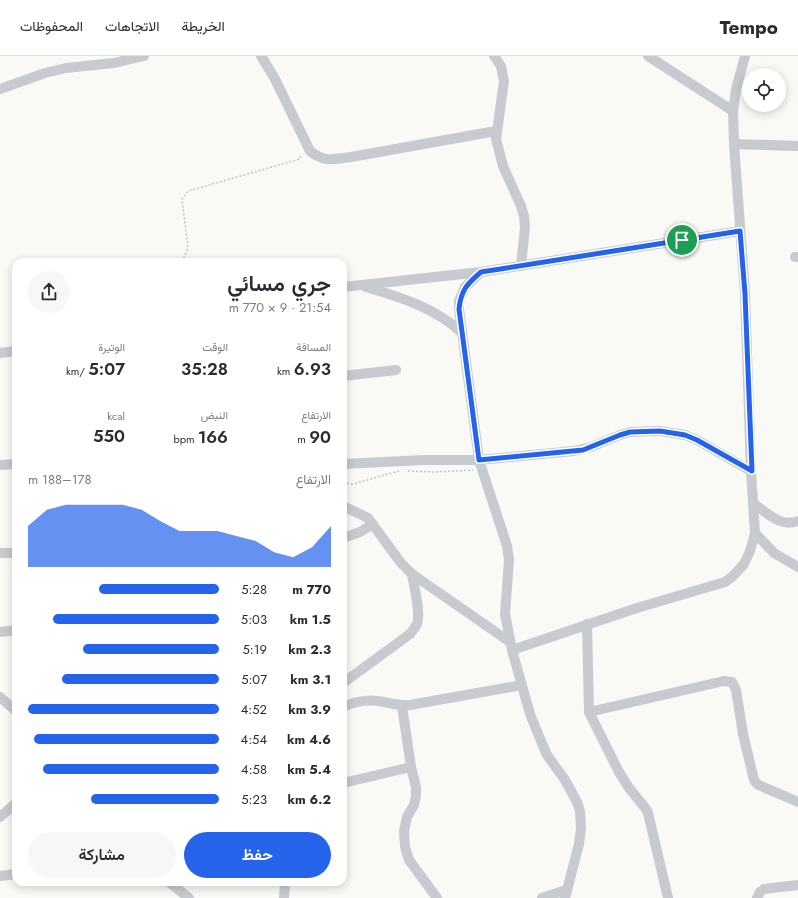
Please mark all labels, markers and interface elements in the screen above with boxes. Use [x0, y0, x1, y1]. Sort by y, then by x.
text: Tempo [720, 14, 778, 41]
text: المحفوظات [20, 16, 83, 36]
text: الاتجاهات [105, 16, 159, 36]
text: الخريطة [181, 16, 225, 36]
map controls [742, 68, 786, 112]
button: locate [742, 68, 786, 112]
pin [665, 223, 699, 257]
icon: arrive [671, 229, 693, 251]
text: جري مسائي [227, 267, 331, 299]
button: share [28, 271, 70, 313]
text: 21:54 · 9 × 770 m [229, 298, 331, 317]
text: الوتيرة [98, 339, 125, 355]
text: الوقت [202, 339, 228, 355]
text: المسافة [296, 339, 331, 355]
text: 5:07 [88, 357, 125, 381]
text: 35:28 [181, 357, 228, 381]
text: 6.93 [294, 357, 331, 381]
text: /km [66, 363, 88, 379]
text: km [277, 363, 294, 379]
text: النبض [201, 407, 228, 423]
text: الارتفاع [301, 407, 331, 423]
text: kcal [107, 408, 125, 424]
text: 550 [93, 424, 125, 448]
text: 166 [198, 425, 228, 449]
text: 90 [309, 425, 331, 449]
text: bpm [173, 431, 198, 447]
text: m [297, 431, 309, 447]
text: 178–188 m [28, 470, 92, 489]
text: الارتفاع [296, 470, 331, 489]
text: 5:28 [241, 580, 267, 599]
text: 770 m [292, 580, 331, 599]
text: 5:03 [241, 610, 267, 629]
text: 1.5 km [290, 610, 331, 629]
text: 5:19 [242, 640, 267, 659]
text: 2.3 km [288, 640, 331, 659]
text: 5:07 [241, 670, 267, 689]
text: 3.1 km [290, 670, 331, 689]
text: 4:52 [241, 700, 267, 719]
text: 3.9 km [288, 700, 331, 719]
text: 4:54 [241, 730, 267, 749]
text: 4.6 km [287, 730, 331, 749]
text: 4:58 [241, 760, 267, 779]
text: 5.4 km [287, 760, 331, 779]
text: 5:23 [241, 790, 267, 809]
text: 6.2 km [288, 790, 331, 809]
button: مشاركة [28, 832, 176, 878]
button: حفظ [184, 832, 331, 878]

